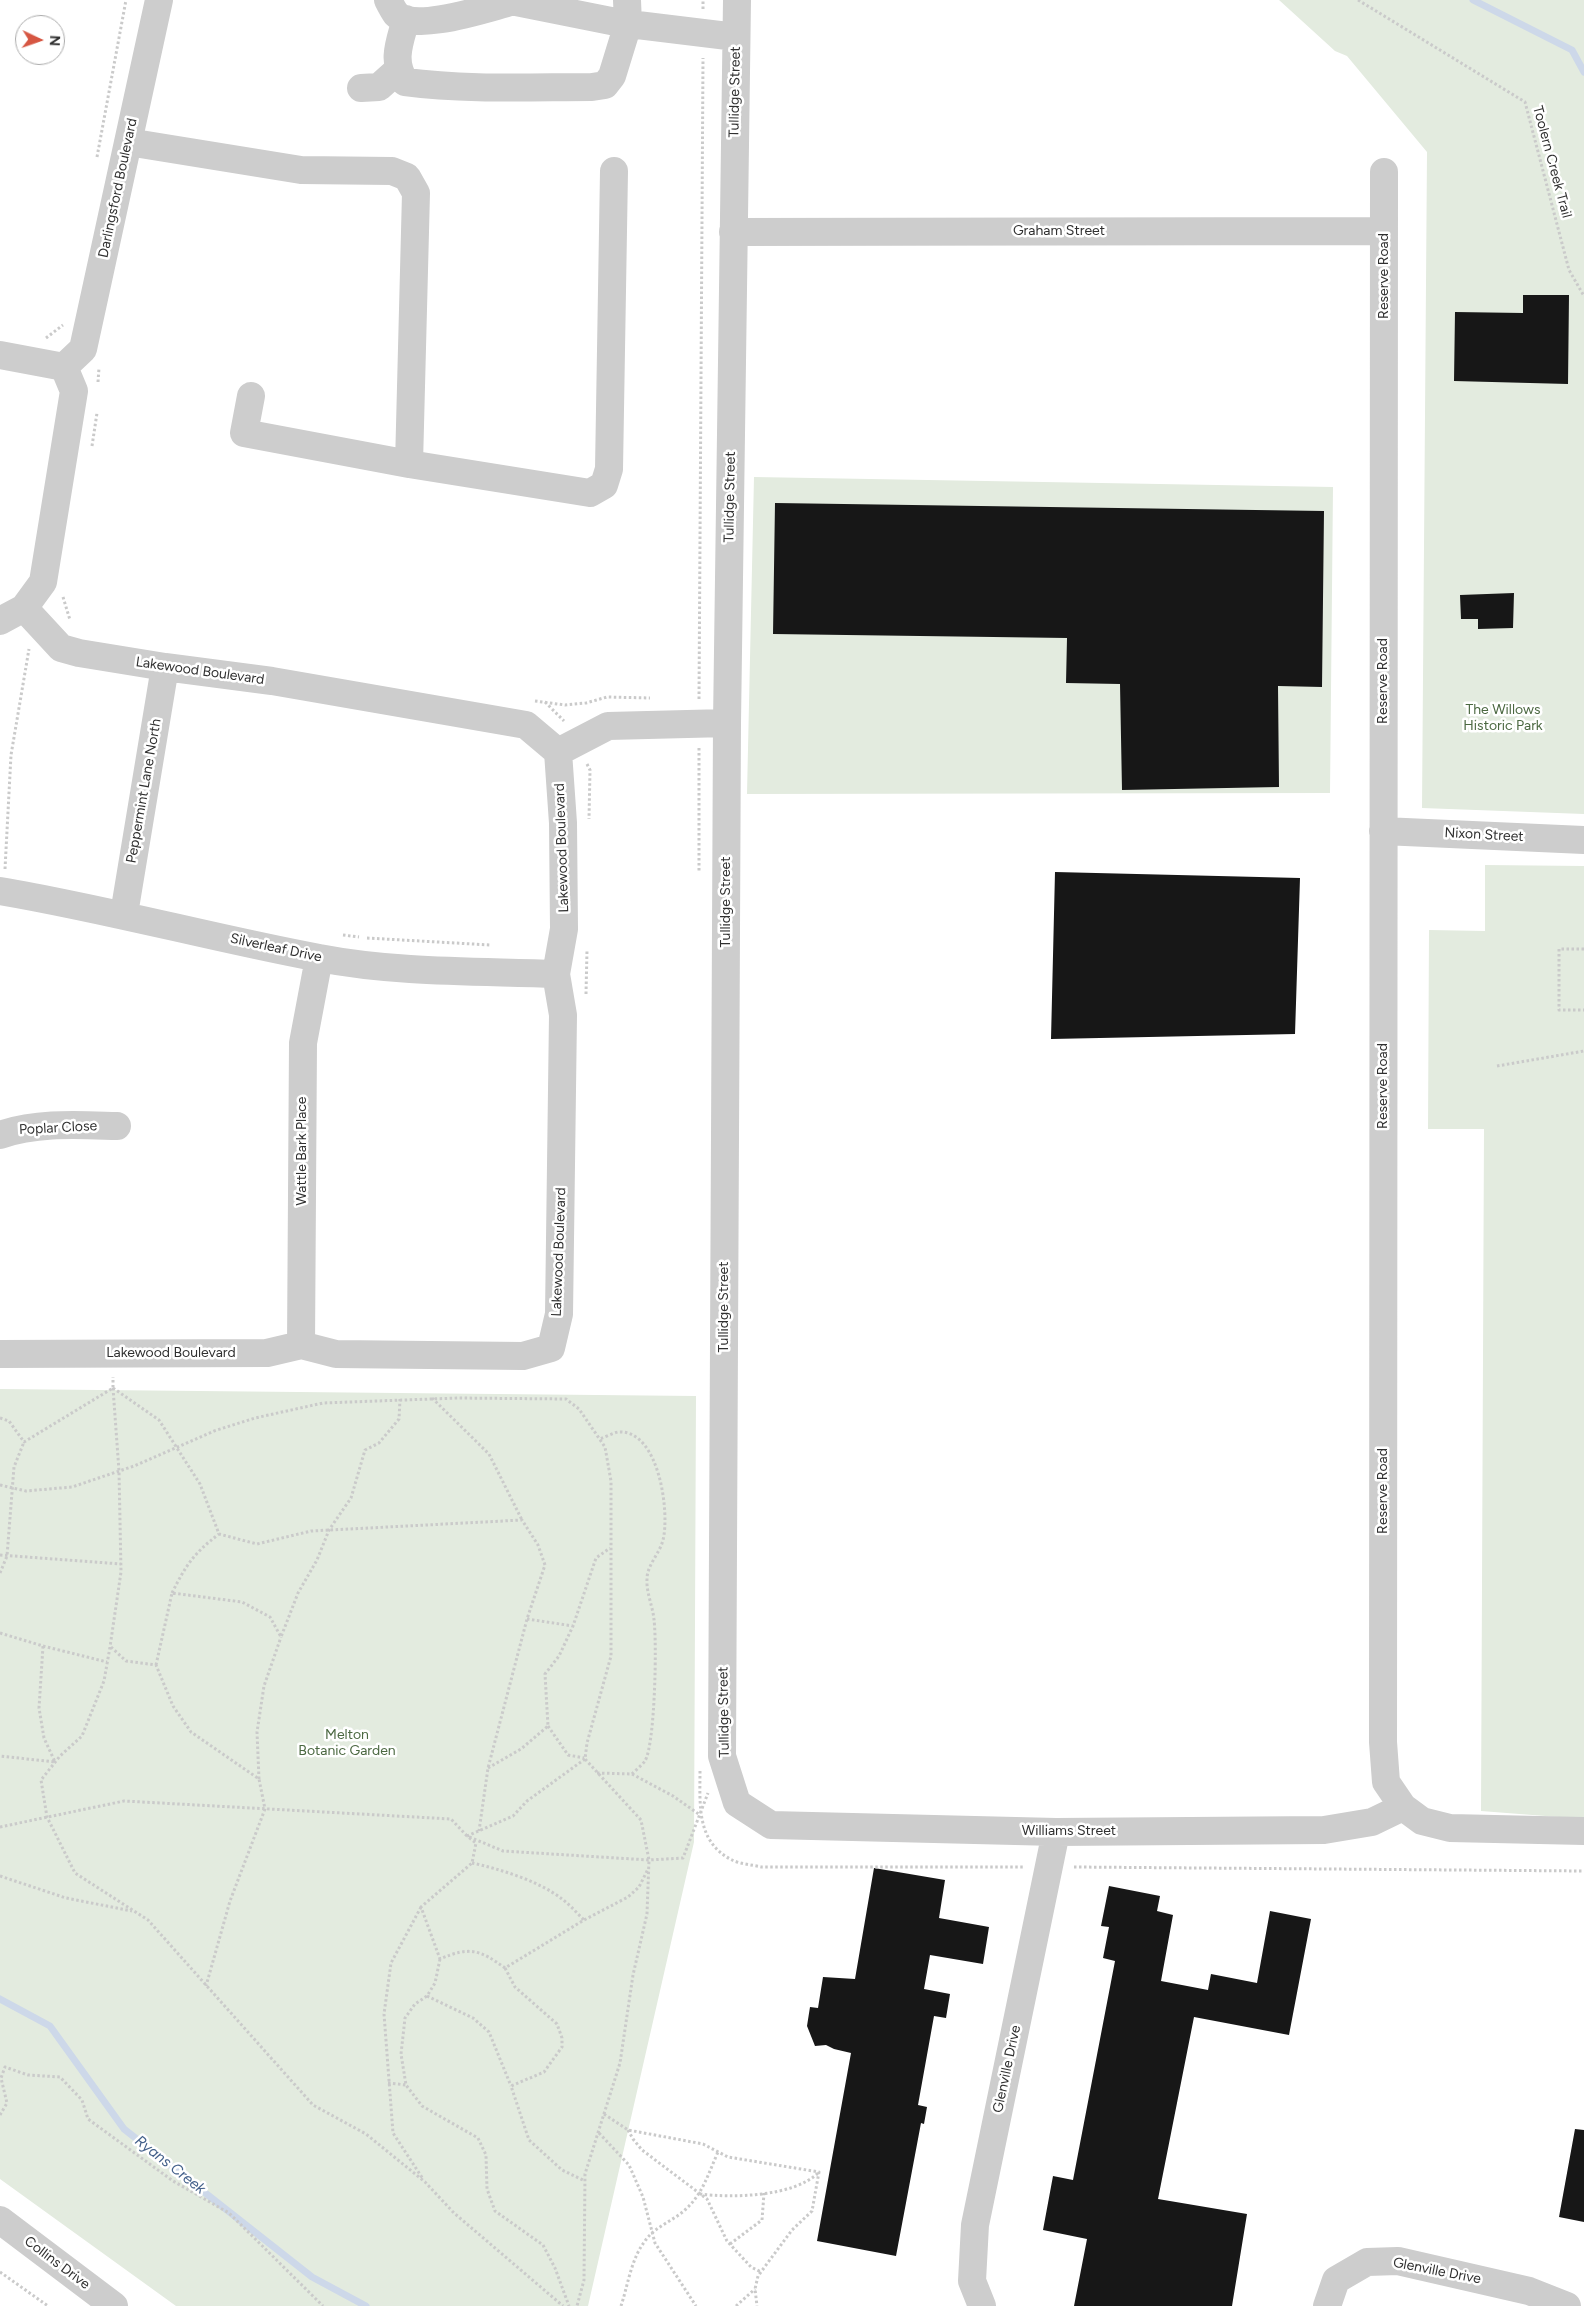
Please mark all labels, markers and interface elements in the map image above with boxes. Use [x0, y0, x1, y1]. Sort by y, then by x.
north arrow [15, 15, 65, 65]
text: N [46, 35, 63, 47]
street label: Tullidge Street [726, 46, 744, 138]
street label: Toolern Creek Trail [1529, 104, 1575, 220]
street label: Darlingsford Boulevard [95, 117, 141, 259]
street label: Graham Street [1013, 223, 1105, 239]
street label: Reserve Road [1376, 233, 1392, 319]
street label: Tullidge Street [721, 451, 739, 543]
street label: Reserve Road [1375, 638, 1391, 724]
street label: Lakewood Boulevard [135, 654, 265, 688]
park label: The Willows Historic Park [1463, 702, 1543, 734]
street label: Peppermint Lane North [123, 717, 165, 865]
street label: Lakewood Boulevard [551, 783, 573, 913]
street label: Nixon Street [1444, 825, 1524, 845]
street label: Tullidge Street [718, 856, 734, 948]
street label: Silverleaf Drive [229, 930, 323, 966]
street label: Reserve Road [1375, 1043, 1391, 1129]
street label: Wattle Bark Place [294, 1097, 310, 1205]
street label: Poplar Close [18, 1118, 98, 1138]
street label: Lakewood Boulevard [548, 1187, 570, 1317]
street label: Tullidge Street [716, 1261, 732, 1353]
street label: Lakewood Boulevard [106, 1345, 236, 1361]
street label: Reserve Road [1375, 1448, 1391, 1534]
street label: Tullidge Street [715, 1666, 733, 1758]
park label: Melton Botanic Garden [298, 1727, 396, 1760]
street label: Williams Street [1022, 1823, 1116, 1839]
street label: Glenville Drive [990, 2024, 1024, 2114]
water label: Ryans Creek [131, 2132, 209, 2198]
street label: Collins Drive [21, 2233, 93, 2293]
street label: Glenville Drive [1392, 2254, 1482, 2288]

